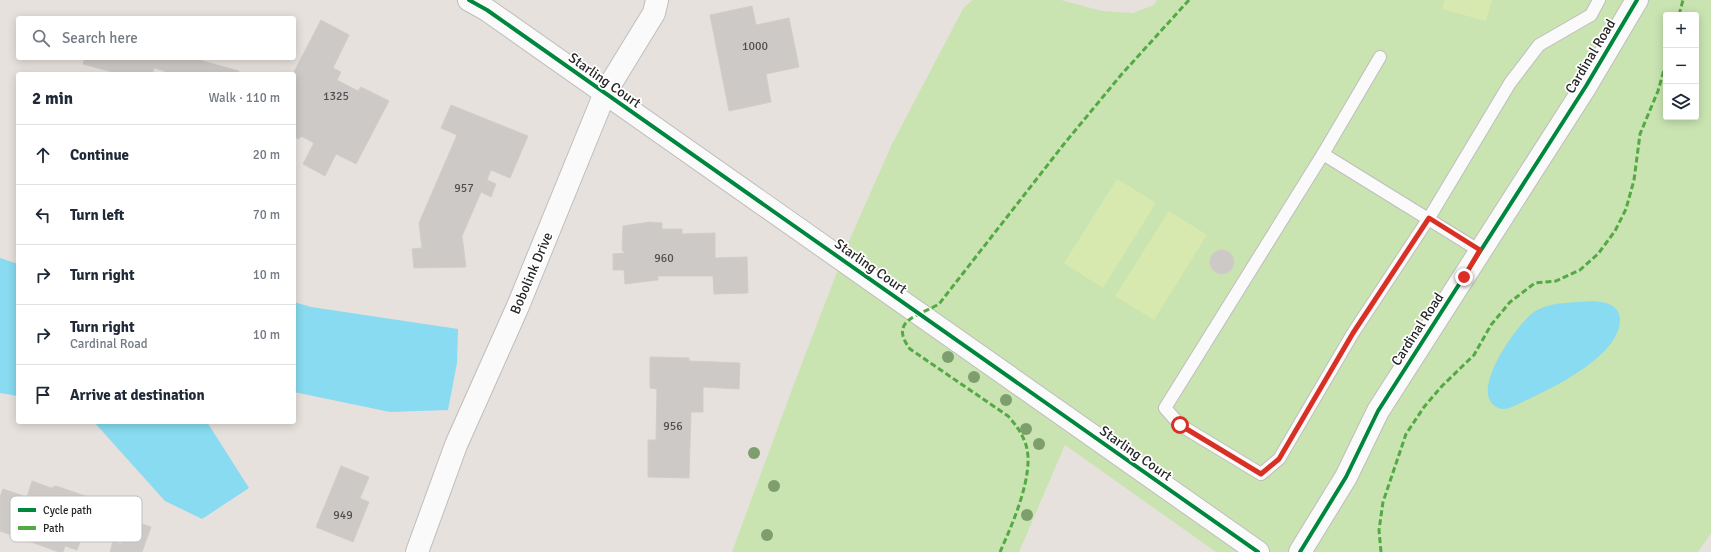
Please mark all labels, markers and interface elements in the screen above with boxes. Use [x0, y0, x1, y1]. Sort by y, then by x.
map controls [1663, 12, 1699, 120]
button: + [1663, 12, 1699, 48]
search box [16, 16, 296, 60]
street label: Cardinal Road [1562, 16, 1619, 96]
icon: search [30, 27, 52, 49]
text: Search here [62, 29, 138, 47]
house number: 1000 [742, 39, 768, 54]
button: − [1663, 48, 1699, 84]
street label: Starling Court [565, 49, 644, 112]
button: layers [1663, 84, 1699, 120]
text: 2 min [32, 88, 73, 109]
house number: 1325 [323, 89, 349, 104]
text: Walk · 110 m [209, 90, 280, 106]
icon: ahead [32, 144, 54, 166]
text: Continue [70, 146, 129, 164]
text: 20 m [253, 147, 280, 163]
house number: 957 [454, 181, 474, 196]
icon: left [32, 204, 54, 226]
text: Turn left [70, 206, 124, 224]
text: 70 m [253, 207, 280, 223]
street label: Bobolink Drive [507, 230, 556, 317]
street label: Starling Court [831, 235, 910, 298]
house number: 960 [654, 251, 674, 266]
icon: right [32, 264, 54, 286]
text: Turn right [70, 266, 135, 284]
text: 10 m [253, 267, 280, 283]
route end [1455, 268, 1473, 286]
street label: Cardinal Road [1388, 290, 1447, 369]
text: Turn right [70, 318, 135, 336]
icon: right [32, 324, 54, 346]
text: 10 m [253, 327, 280, 343]
text: Cardinal Road [70, 336, 148, 352]
icon: arrive [32, 384, 54, 406]
text: Arrive at destination [70, 386, 205, 404]
route start [1171, 416, 1189, 434]
house number: 956 [663, 419, 683, 434]
street label: Starling Court [1096, 422, 1175, 485]
legend [10, 496, 142, 542]
text: Cycle path [43, 504, 92, 517]
house number: 949 [333, 508, 353, 523]
text: Path [43, 522, 64, 535]

